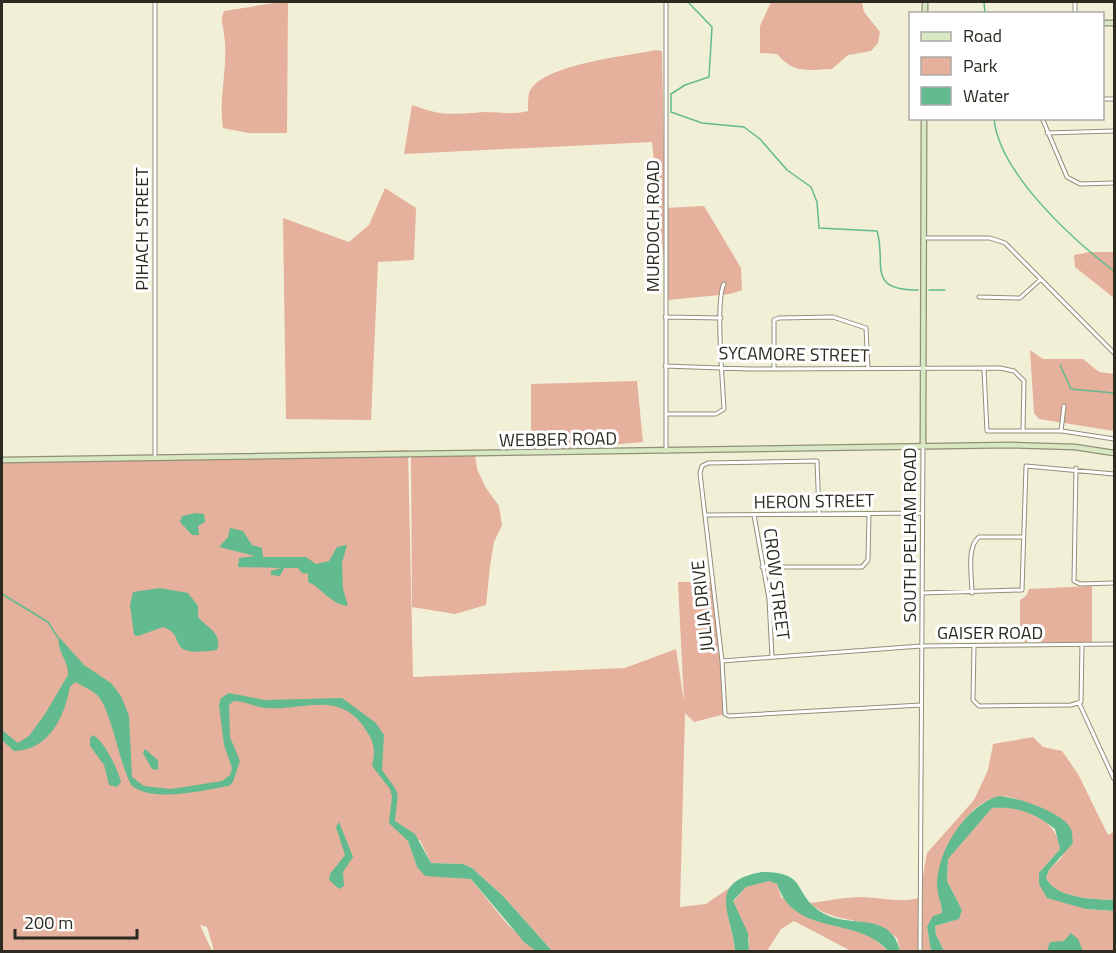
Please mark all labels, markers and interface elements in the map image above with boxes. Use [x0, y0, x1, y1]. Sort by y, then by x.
legend [909, 12, 1104, 120]
text: Road [963, 22, 1002, 49]
text: Park [963, 52, 998, 79]
text: Water [963, 82, 1009, 109]
street label: MURDOCH ROAD [639, 160, 666, 292]
street label: PIHACH STREET [128, 167, 155, 291]
street label: SYCAMORE STREET [718, 339, 870, 369]
street label: WEBBER ROAD [499, 424, 617, 454]
street label: SOUTH PELHAM ROAD [896, 447, 923, 623]
street label: HERON STREET [753, 486, 875, 516]
street label: CROW STREET [757, 527, 797, 642]
street label: JULIA DRIVE [684, 559, 720, 653]
street label: GAISER ROAD [937, 619, 1043, 646]
scale bar [15, 902, 136, 940]
text: 200 m [24, 909, 73, 936]

